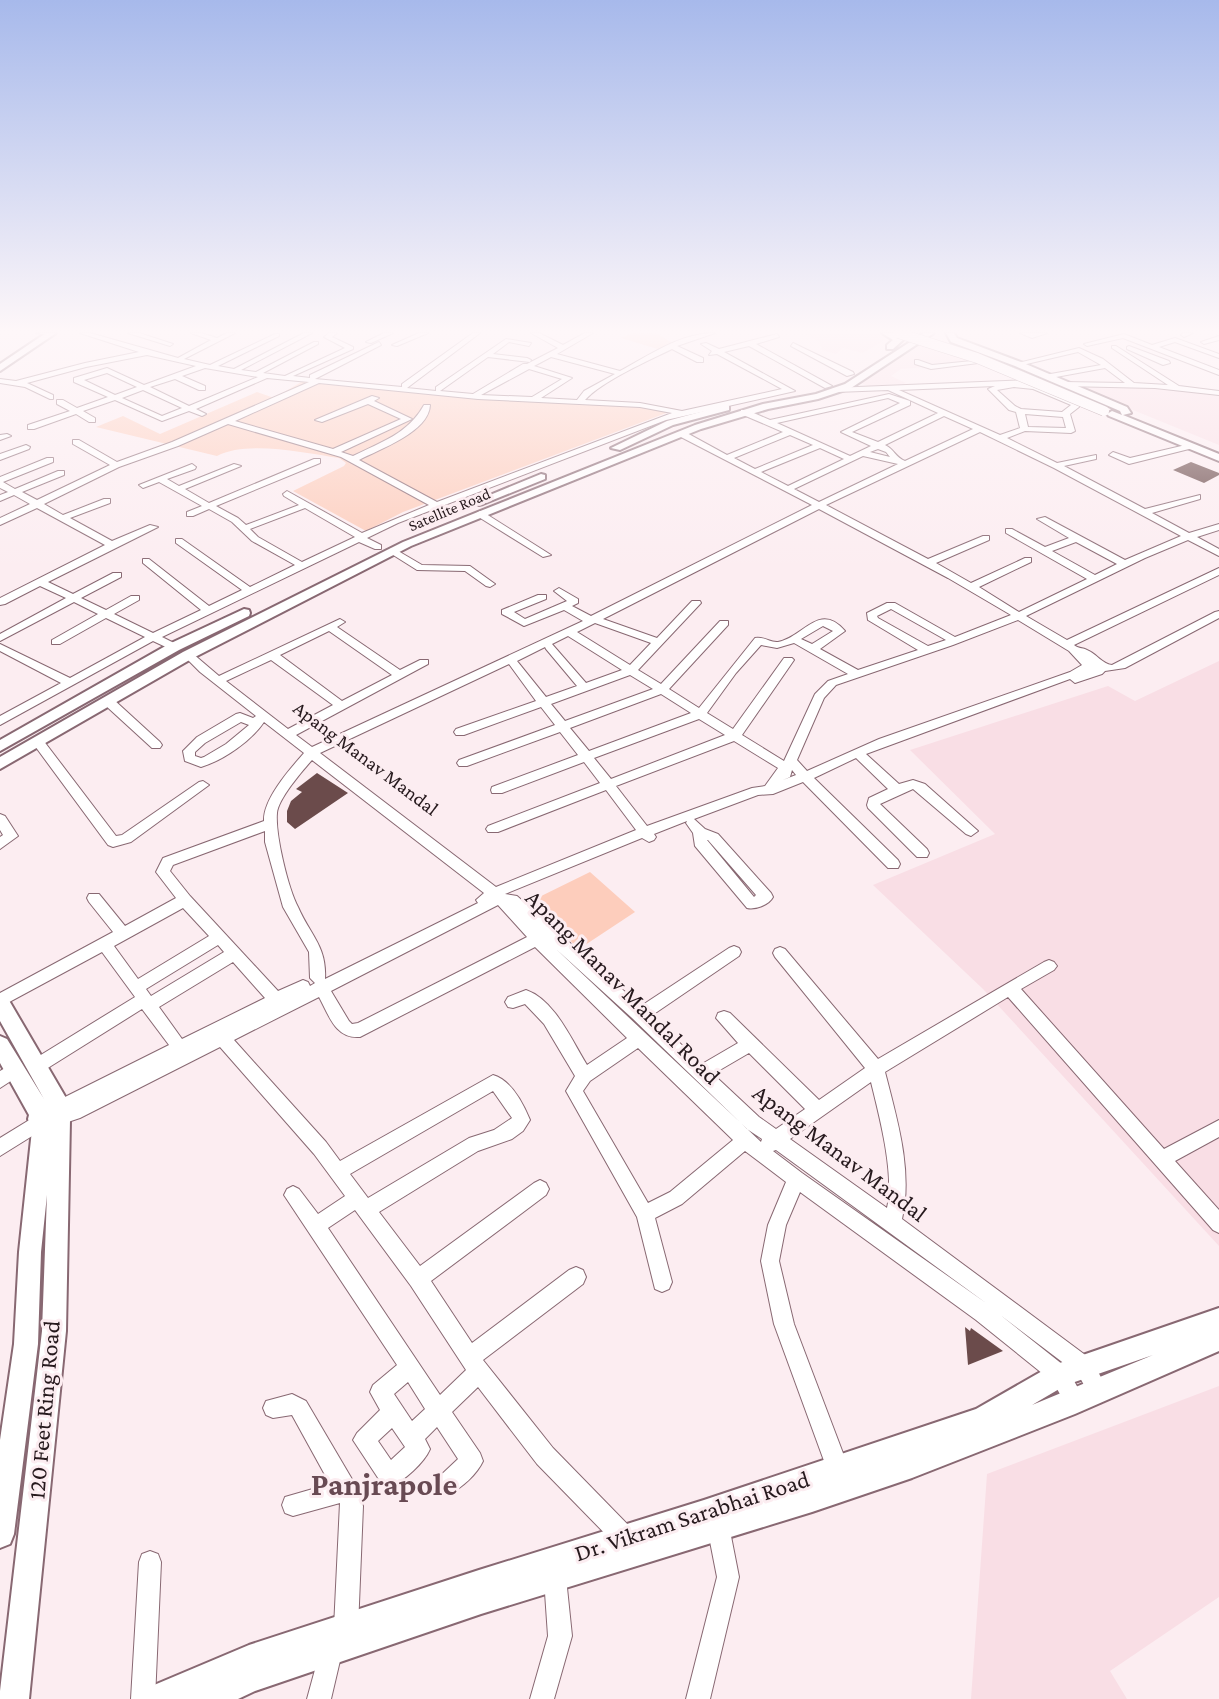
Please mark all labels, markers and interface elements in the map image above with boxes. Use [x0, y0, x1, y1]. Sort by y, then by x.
street label: Satellite Road [406, 484, 493, 534]
street label: Apang Manav Mandal [289, 696, 443, 820]
street label: Apang Manav Mandal Road [520, 884, 726, 1090]
street label: Apang Manav Mandal [748, 1078, 933, 1227]
street label: 120 Feet Ring Road [22, 1319, 65, 1501]
street label: Dr. Vikram Sarabhai Road [571, 1465, 813, 1566]
district label: Panjrapole [311, 1466, 457, 1502]

